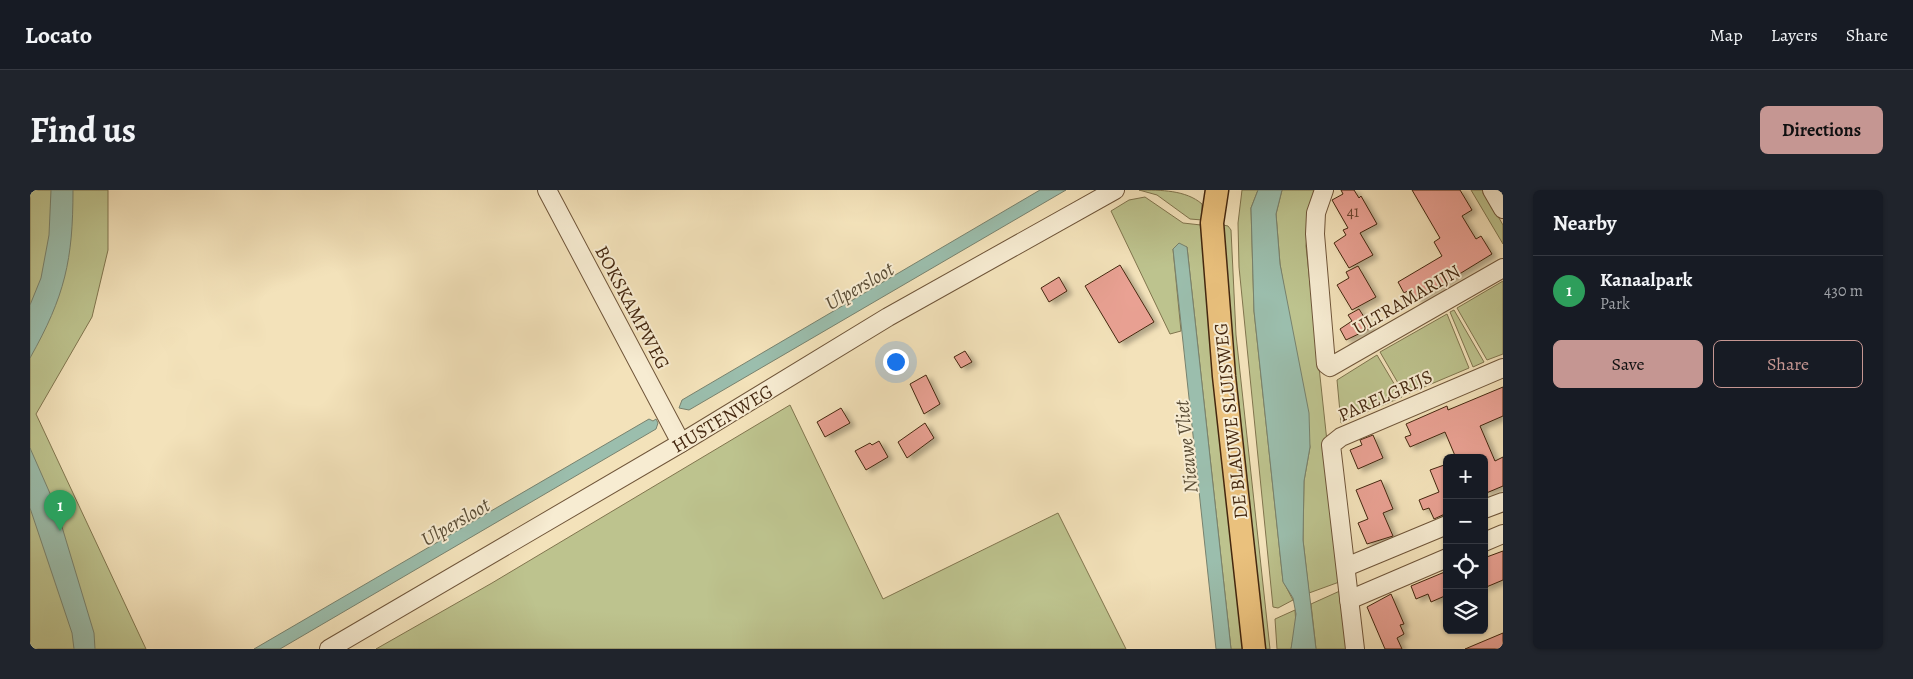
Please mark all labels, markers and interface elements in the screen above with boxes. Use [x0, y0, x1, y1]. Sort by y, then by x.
text: Locato [25, 19, 92, 51]
text: Map [1710, 23, 1743, 47]
text: Layers [1771, 23, 1818, 47]
text: Share [1846, 23, 1888, 47]
text: Find us [30, 106, 136, 154]
button: Directions [1760, 106, 1883, 154]
house number: 41 [1347, 201, 1360, 223]
text: Nearby [1553, 209, 1616, 237]
street label: BOKSKAMPWEG [589, 241, 676, 374]
water label: Ulpersloot [820, 255, 900, 317]
street label: ULTRAMARIJN [1348, 258, 1465, 341]
text: Kanaalpark [1600, 267, 1692, 293]
text: 1 [1566, 280, 1572, 302]
text: 430 m [1824, 280, 1863, 302]
text: Park [1600, 293, 1630, 315]
street label: DE BLAUWE SLUISWEG [1208, 321, 1254, 520]
button: Save [1553, 340, 1703, 388]
button: Share [1713, 340, 1863, 388]
your location [883, 349, 909, 375]
street label: PARELGRIJS [1334, 363, 1437, 428]
street label: HUSTENWEG [667, 378, 778, 459]
water label: Nieuwe Vliet [1168, 398, 1205, 495]
map controls [1443, 454, 1488, 634]
button: + [1443, 454, 1488, 499]
pin: 1 [44, 490, 76, 531]
water label: Ulpersloot [416, 491, 496, 553]
button: − [1443, 499, 1488, 544]
button: locate [1443, 544, 1488, 589]
button: layers [1443, 589, 1488, 634]

